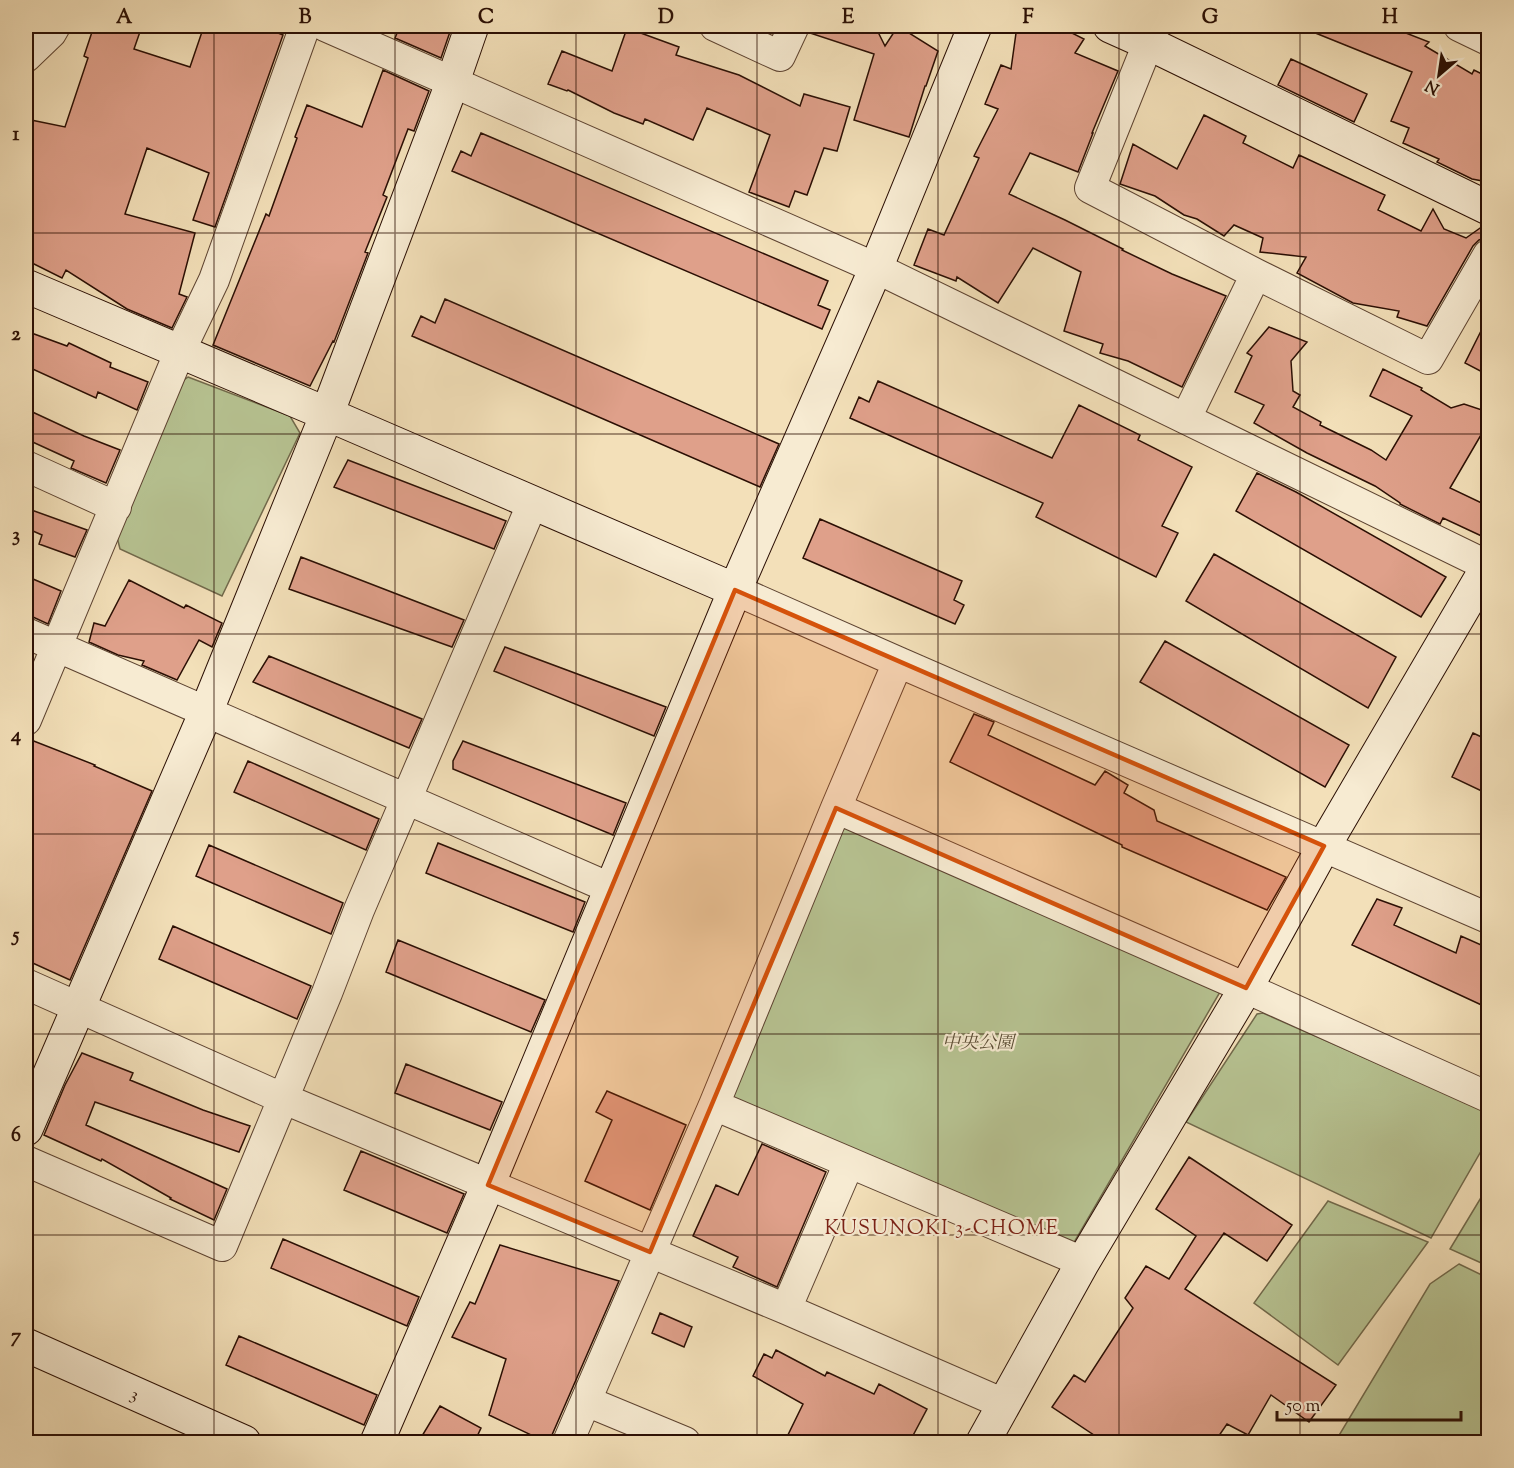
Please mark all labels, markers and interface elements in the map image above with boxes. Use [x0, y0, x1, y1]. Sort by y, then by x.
text: A [116, 4, 133, 33]
text: B [299, 4, 312, 33]
text: C [478, 4, 494, 33]
text: D [658, 4, 674, 33]
text: E [842, 4, 855, 33]
text: F [1022, 4, 1034, 33]
text: G [1202, 4, 1219, 33]
text: H [1382, 4, 1398, 33]
north arrow [1409, 45, 1469, 105]
text: N [1422, 73, 1444, 99]
text: 1 [13, 121, 20, 150]
text: 2 [11, 321, 21, 350]
text: 3 [12, 522, 20, 551]
text: 4 [10, 722, 21, 751]
text: 5 [11, 922, 20, 951]
park label: 中央公園 [942, 1031, 1017, 1057]
text: 6 [11, 1122, 21, 1151]
district label: KUSUNOKI 3-CHOME [825, 1215, 1059, 1244]
text: 7 [11, 1323, 22, 1352]
street label: 3 [126, 1382, 143, 1409]
scale bar [1277, 1384, 1462, 1422]
text: 50 m [1285, 1394, 1321, 1420]

